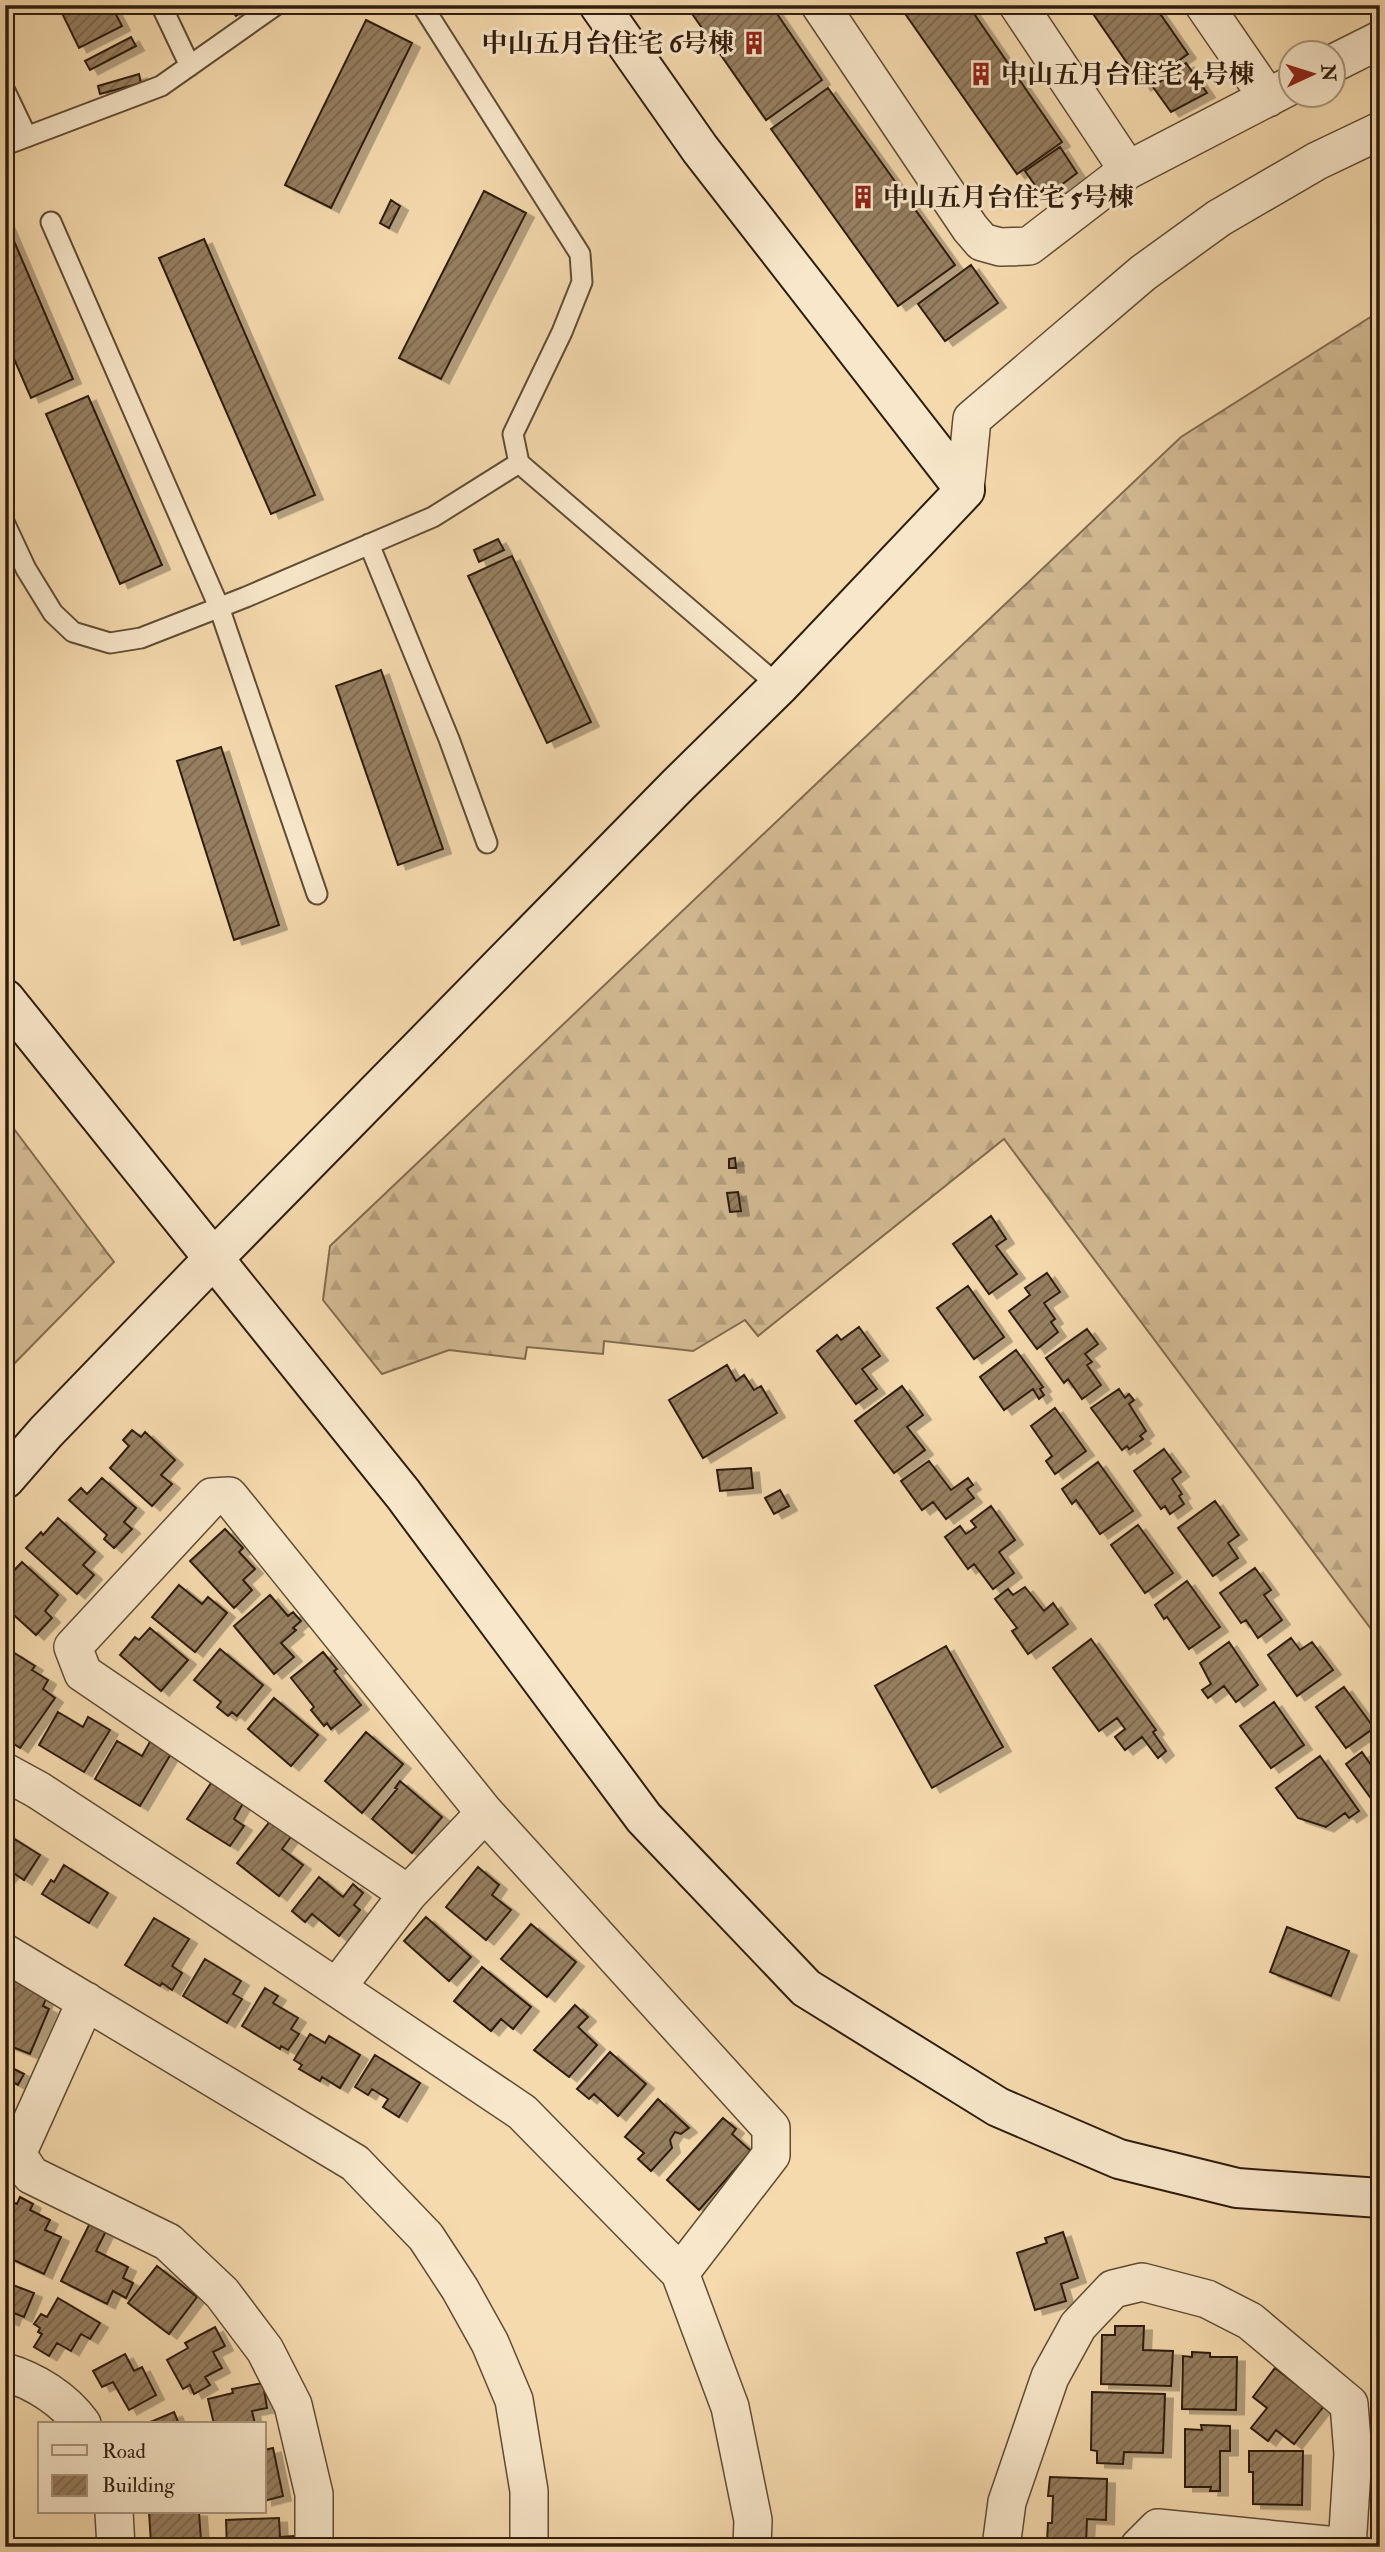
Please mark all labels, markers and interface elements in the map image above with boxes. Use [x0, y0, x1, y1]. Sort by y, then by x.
place label: 中山五月台住宅 6号棟 [481, 28, 734, 60]
building icon: 中山五月台住宅 6号棟 [740, 29, 768, 57]
north arrow [1276, 38, 1346, 108]
place label: 中山五月台住宅 4号棟 [1001, 59, 1255, 91]
building icon: 中山五月台住宅 4号棟 [967, 60, 995, 88]
text: N [1315, 63, 1341, 83]
place label: 中山五月台住宅 5号棟 [883, 182, 1134, 214]
building icon: 中山五月台住宅 5号棟 [849, 183, 877, 211]
legend [38, 2422, 266, 2514]
text: Road [102, 2438, 147, 2465]
text: Building [102, 2472, 175, 2499]

